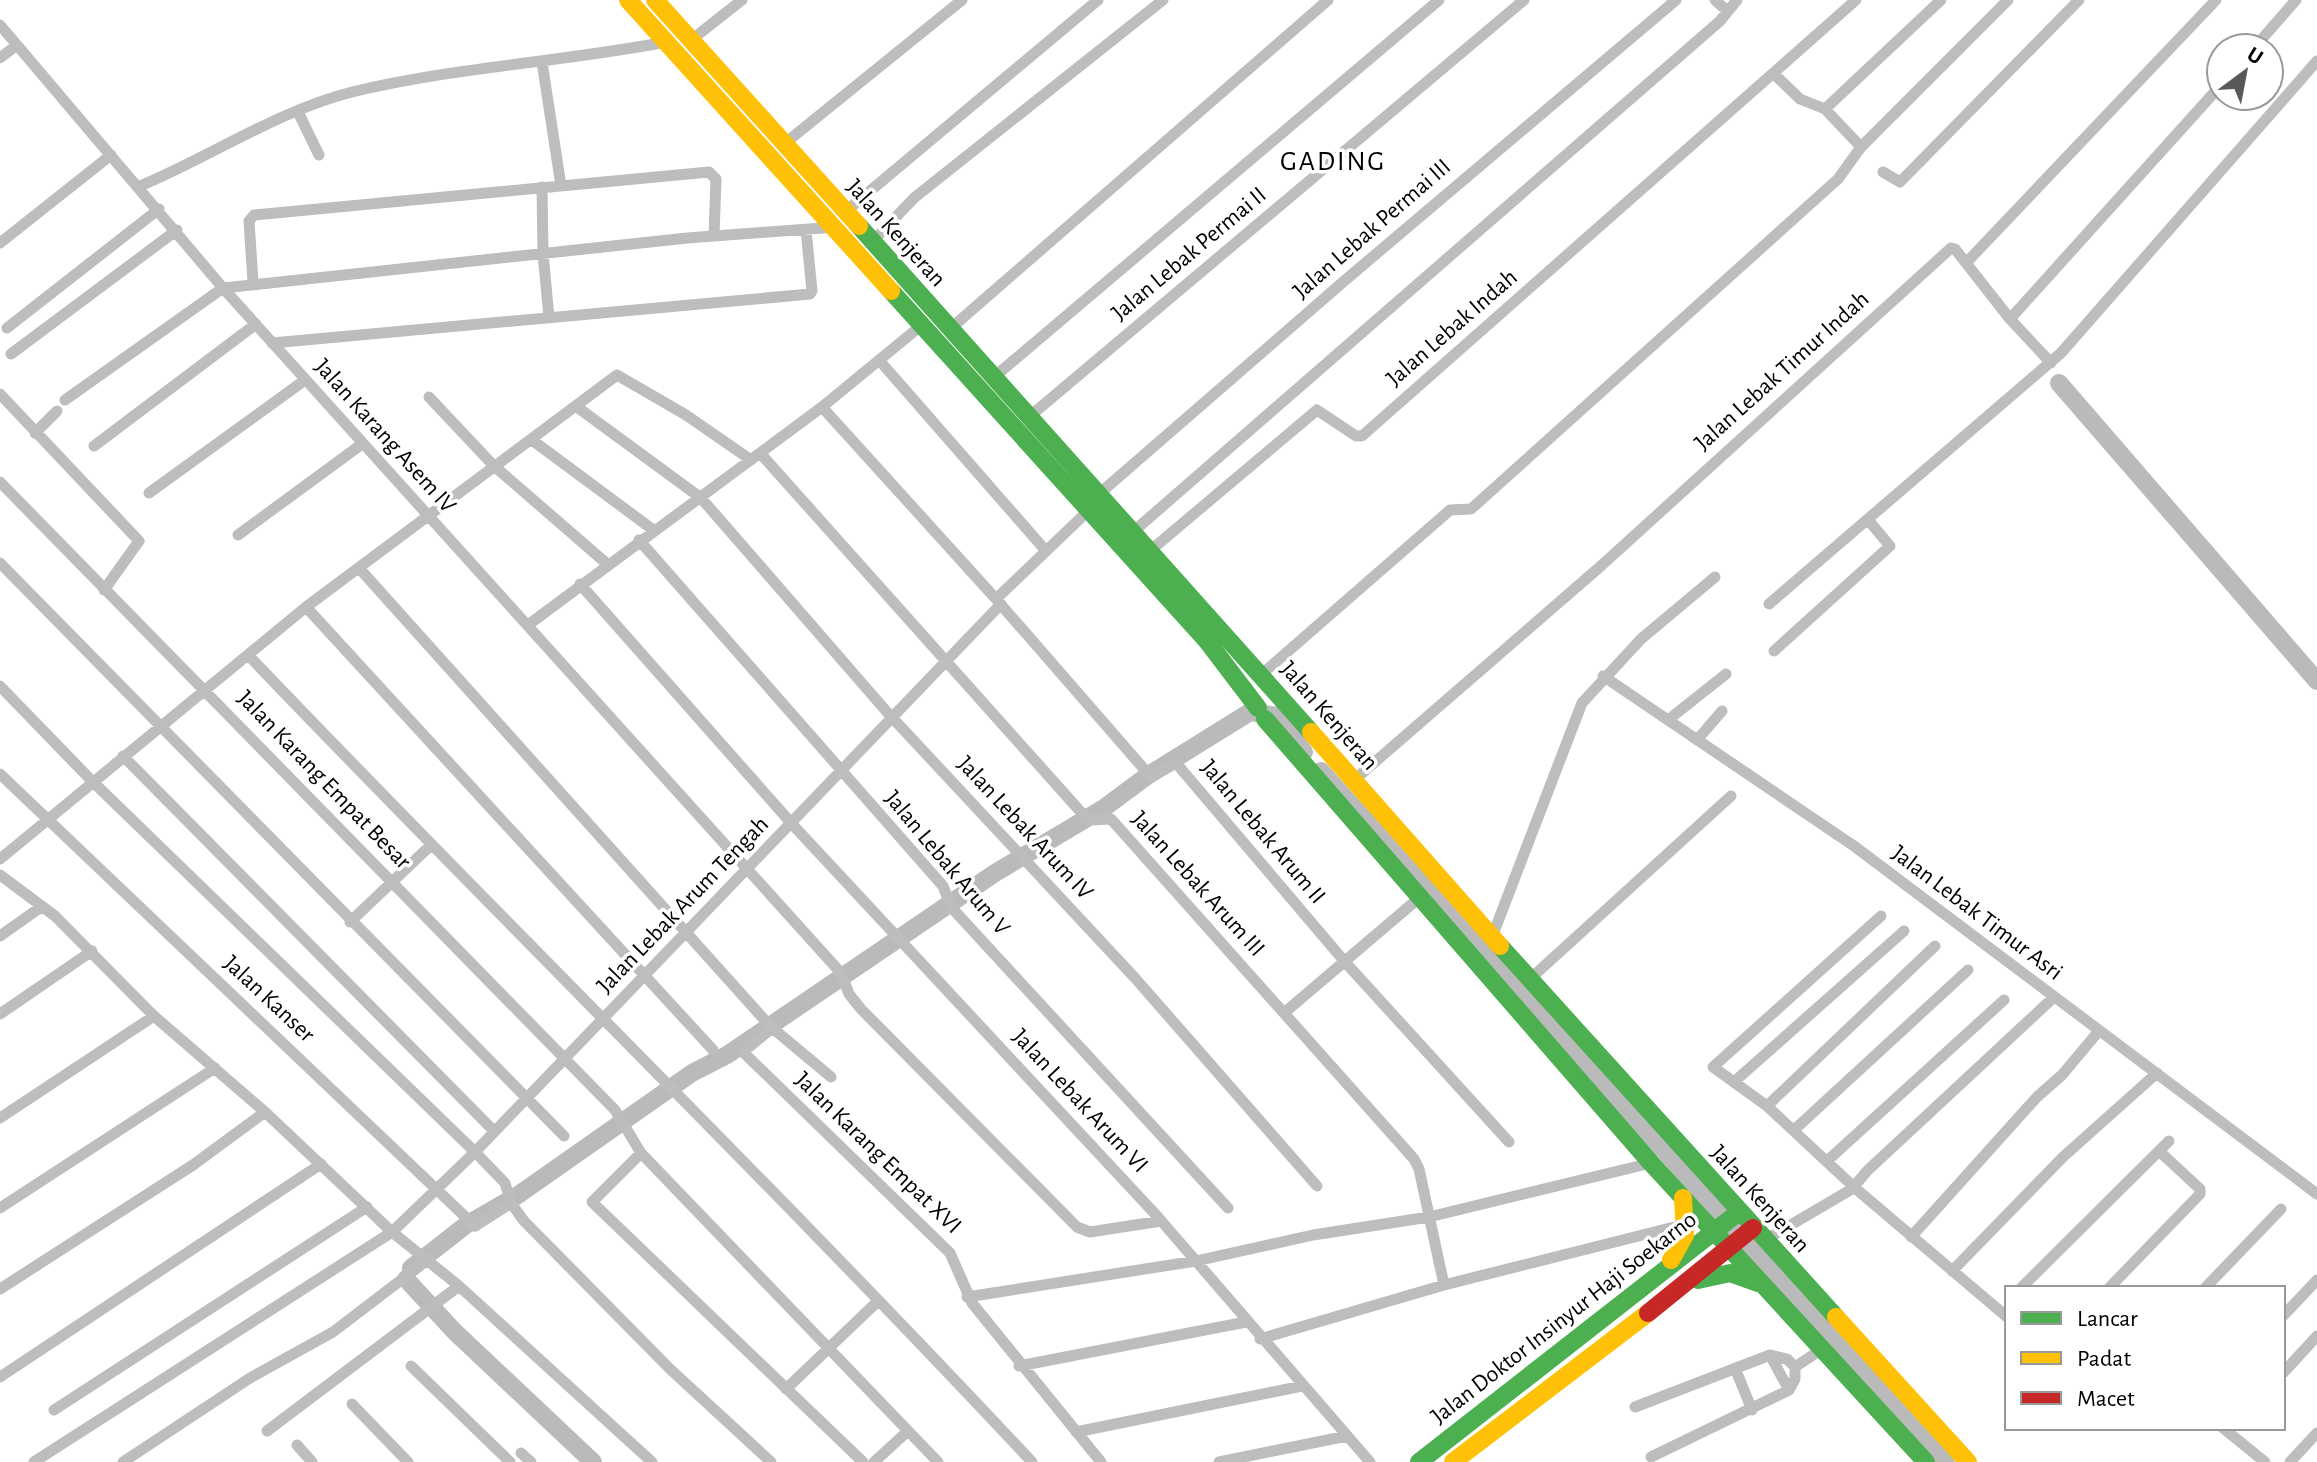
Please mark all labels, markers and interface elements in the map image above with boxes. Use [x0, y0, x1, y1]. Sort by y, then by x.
north arrow [2205, 32, 2285, 112]
text: U [2243, 43, 2267, 69]
district label: GADING [1280, 148, 1386, 176]
street label: Jalan Lebak Permai III [1289, 154, 1455, 304]
street label: Jalan Kenjeran [842, 175, 950, 291]
street label: Jalan Lebak Permai II [1107, 183, 1271, 325]
street label: Jalan Lebak Indah [1382, 265, 1522, 391]
street label: Jalan Lebak Timur Indah [1690, 287, 1874, 455]
street label: Jalan Karang Asem IV [310, 354, 460, 518]
street label: Jalan Kenjeran [1276, 657, 1382, 775]
street label: Jalan Karang Empat Besar [233, 686, 415, 874]
street label: Jalan Lebak Arum IV [953, 752, 1098, 905]
street label: Jalan Lebak Arum II [1196, 755, 1330, 909]
street label: Jalan Lebak Arum V [880, 786, 1014, 940]
street label: Jalan Lebak Arum III [1127, 807, 1269, 961]
street label: Jalan Lebak Arum Tengah [593, 812, 773, 998]
street label: Jalan Lebak Timur Asri [1887, 841, 2067, 985]
street label: Jalan Kanser [219, 951, 319, 1047]
street label: Jalan Lebak Arum VI [1008, 1025, 1152, 1177]
street label: Jalan Karang Empat XVI [790, 1068, 966, 1238]
street label: Jalan Kenjeran [1706, 1141, 1814, 1257]
street label: Jalan Doktor Insinyur Haji Soekarno [1427, 1207, 1701, 1429]
legend [2005, 1286, 2285, 1430]
text: Lancar [2077, 1307, 2138, 1331]
text: Padat [2077, 1347, 2131, 1371]
text: Macet [2077, 1387, 2135, 1411]

